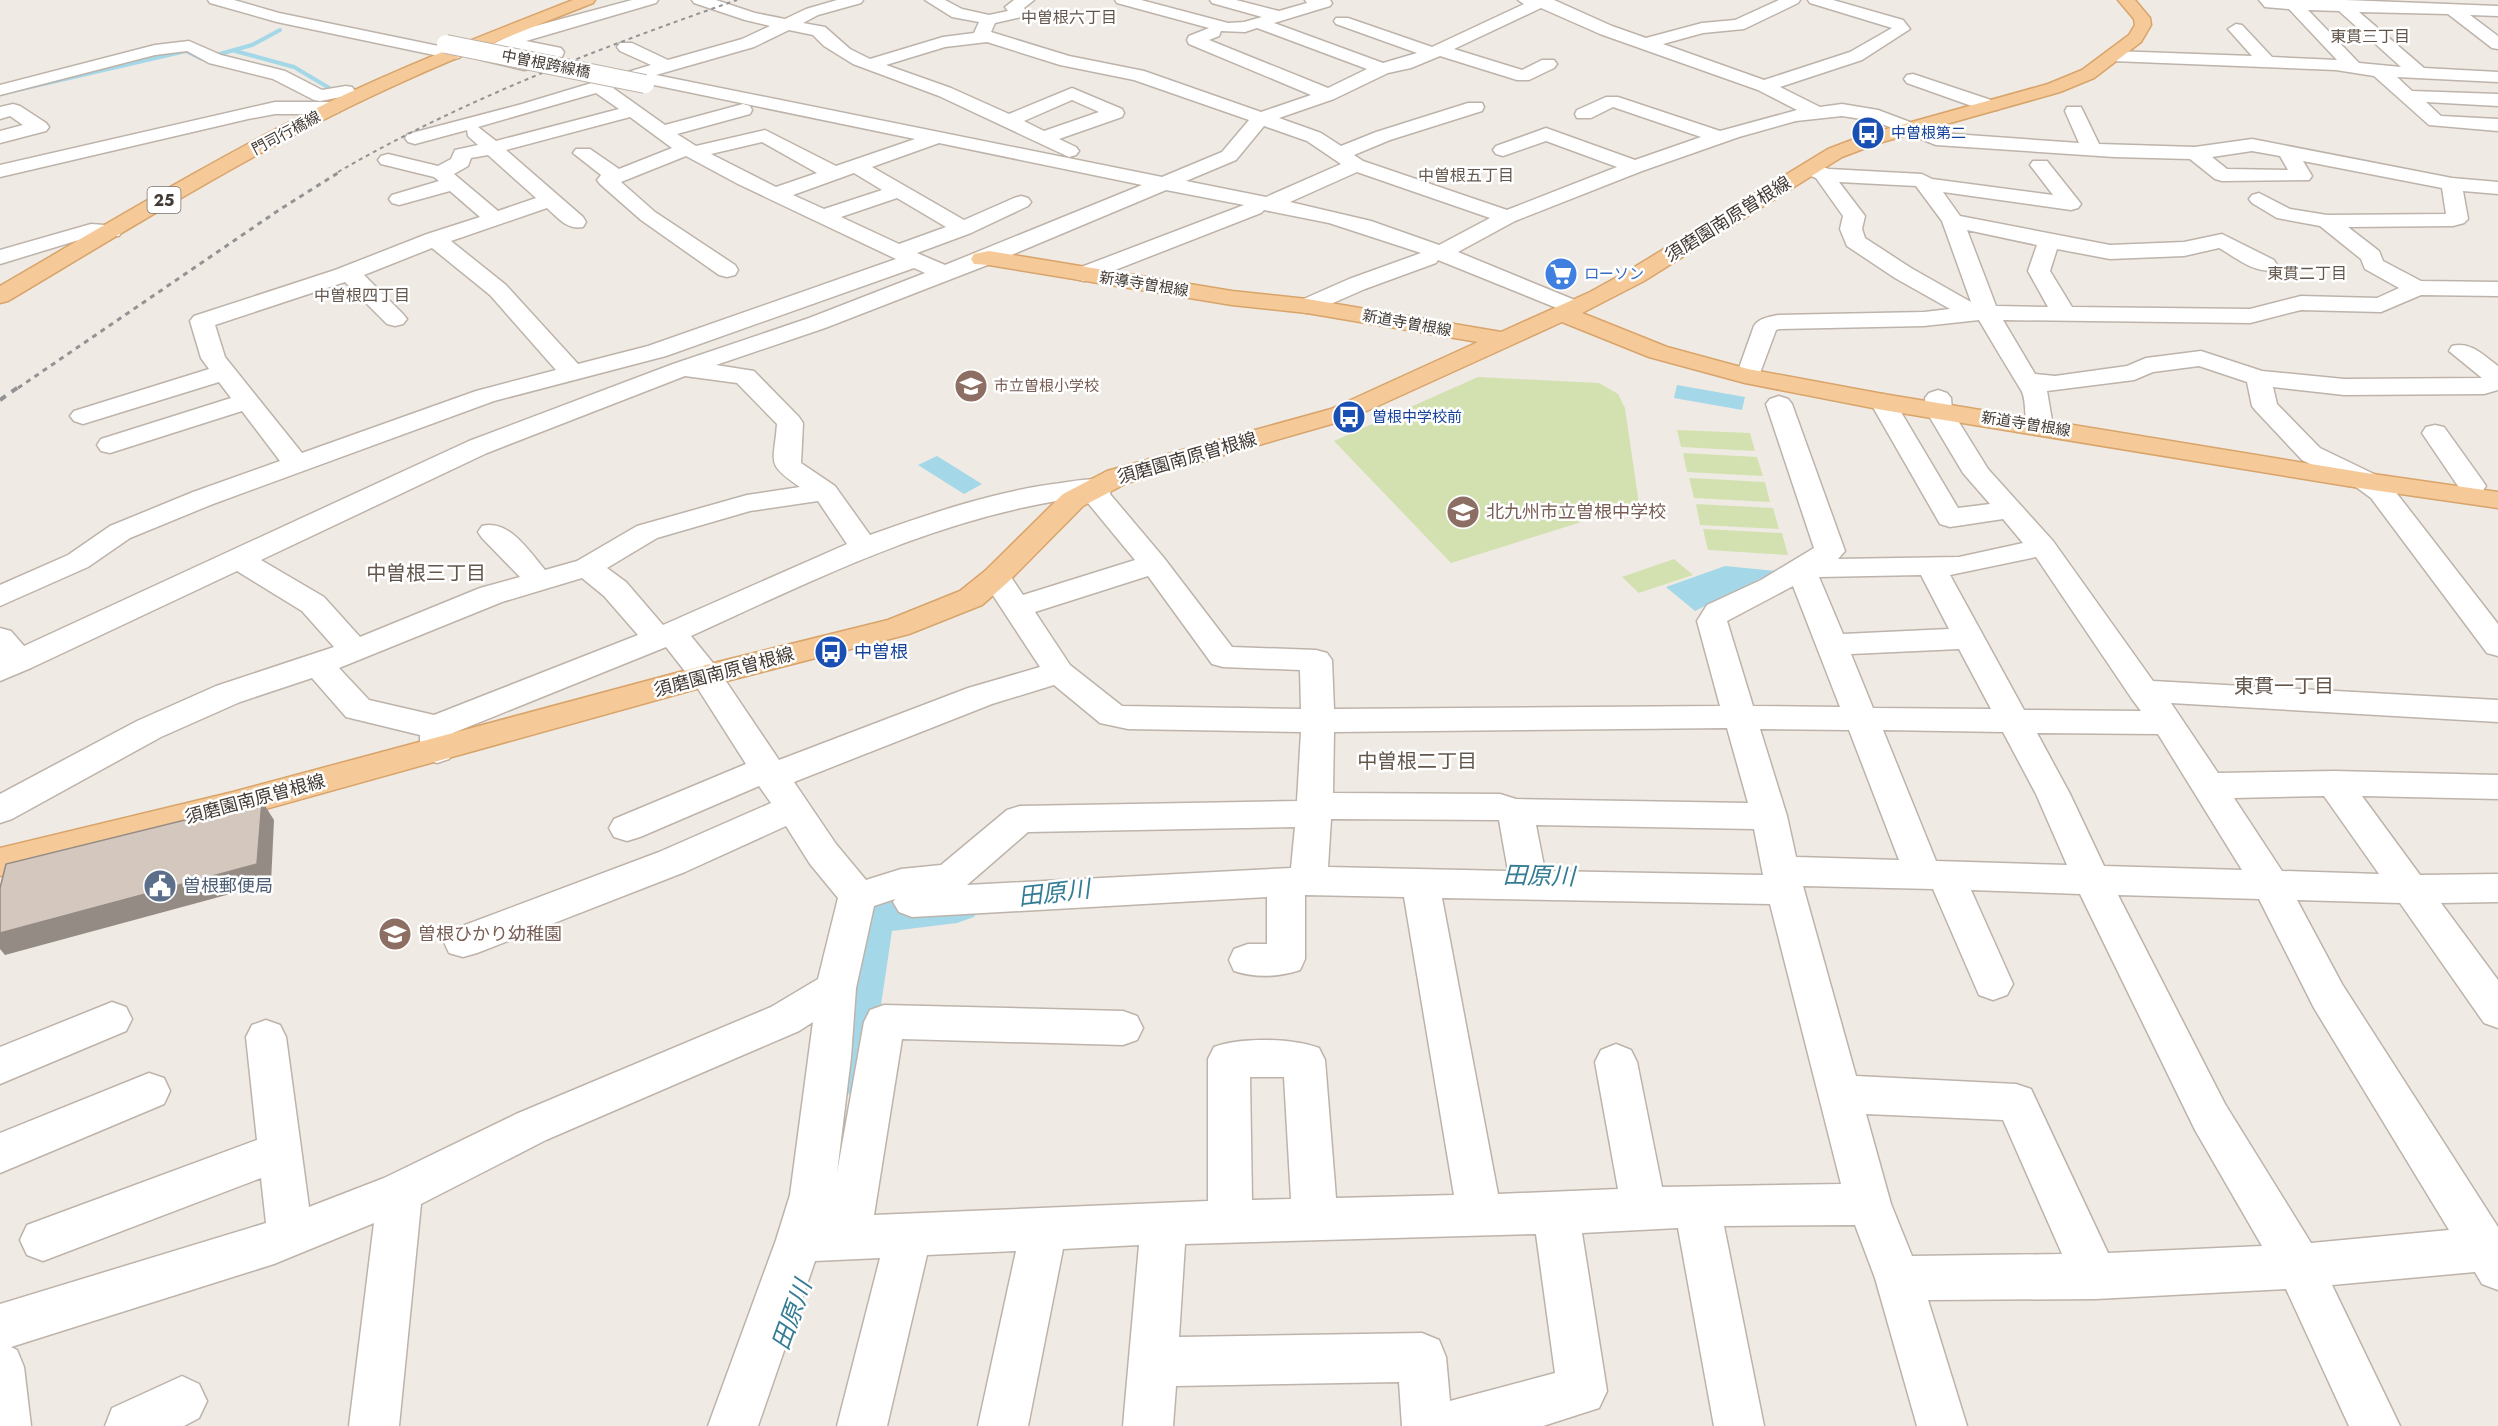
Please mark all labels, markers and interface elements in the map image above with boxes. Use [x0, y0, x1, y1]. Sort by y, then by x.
district label: 中曽根六丁目 [1021, 6, 1117, 29]
district label: 東貫三丁目 [2330, 25, 2410, 48]
street label: 中曽根跨線橋 [500, 45, 592, 83]
street label: 門司行橋線 [248, 106, 324, 160]
bus stop icon: 中曽根第二 [1850, 115, 1886, 151]
place label: 中曽根第二 [1891, 122, 1966, 144]
district label: 中曽根五丁目 [1418, 164, 1514, 187]
street label: 須磨園南原曽根線 [1660, 170, 1796, 268]
road number: 25 [148, 187, 180, 213]
supermarket icon: ローソン [1543, 256, 1579, 292]
district label: 東貫二丁目 [2267, 262, 2347, 285]
place label: ローソン [1584, 263, 1644, 285]
street label: 新導寺曽根線 [1098, 266, 1190, 302]
district label: 中曽根四丁目 [314, 284, 410, 307]
street label: 新道寺曽根線 [1361, 304, 1453, 342]
school or university icon: 市立曽根小学校 [953, 368, 989, 404]
place label: 市立曽根小学校 [994, 375, 1099, 397]
bus stop icon: 曽根中学校前 [1331, 399, 1367, 435]
place label: 曽根中学校前 [1372, 406, 1462, 428]
street label: 新道寺曽根線 [1980, 406, 2072, 442]
street label: 須磨園南原曽根線 [1114, 426, 1260, 490]
school or university icon: 北九州市立曽根中学校 [1445, 494, 1481, 530]
place label: 北九州市立曽根中学校 [1486, 499, 1666, 525]
district label: 中曽根三丁目 [366, 559, 486, 588]
bus stop icon: 中曽根 [813, 634, 849, 670]
place label: 中曽根 [854, 639, 908, 665]
street label: 須磨園南原曽根線 [651, 641, 797, 703]
district label: 東貫一丁目 [2234, 672, 2334, 701]
district label: 中曽根二丁目 [1357, 747, 1477, 776]
street label: 須磨園南原曽根線 [182, 768, 328, 830]
water label: 田原川 [1503, 857, 1578, 894]
public building icon: 曽根郵便局 [142, 868, 178, 904]
water label: 田原川 [1016, 870, 1095, 914]
place label: 曽根郵便局 [183, 873, 273, 899]
school or university icon: 曽根ひかり幼稚園 [377, 916, 413, 952]
place label: 曽根ひかり幼稚園 [418, 921, 562, 947]
water label: 田原川 [763, 1272, 821, 1355]

